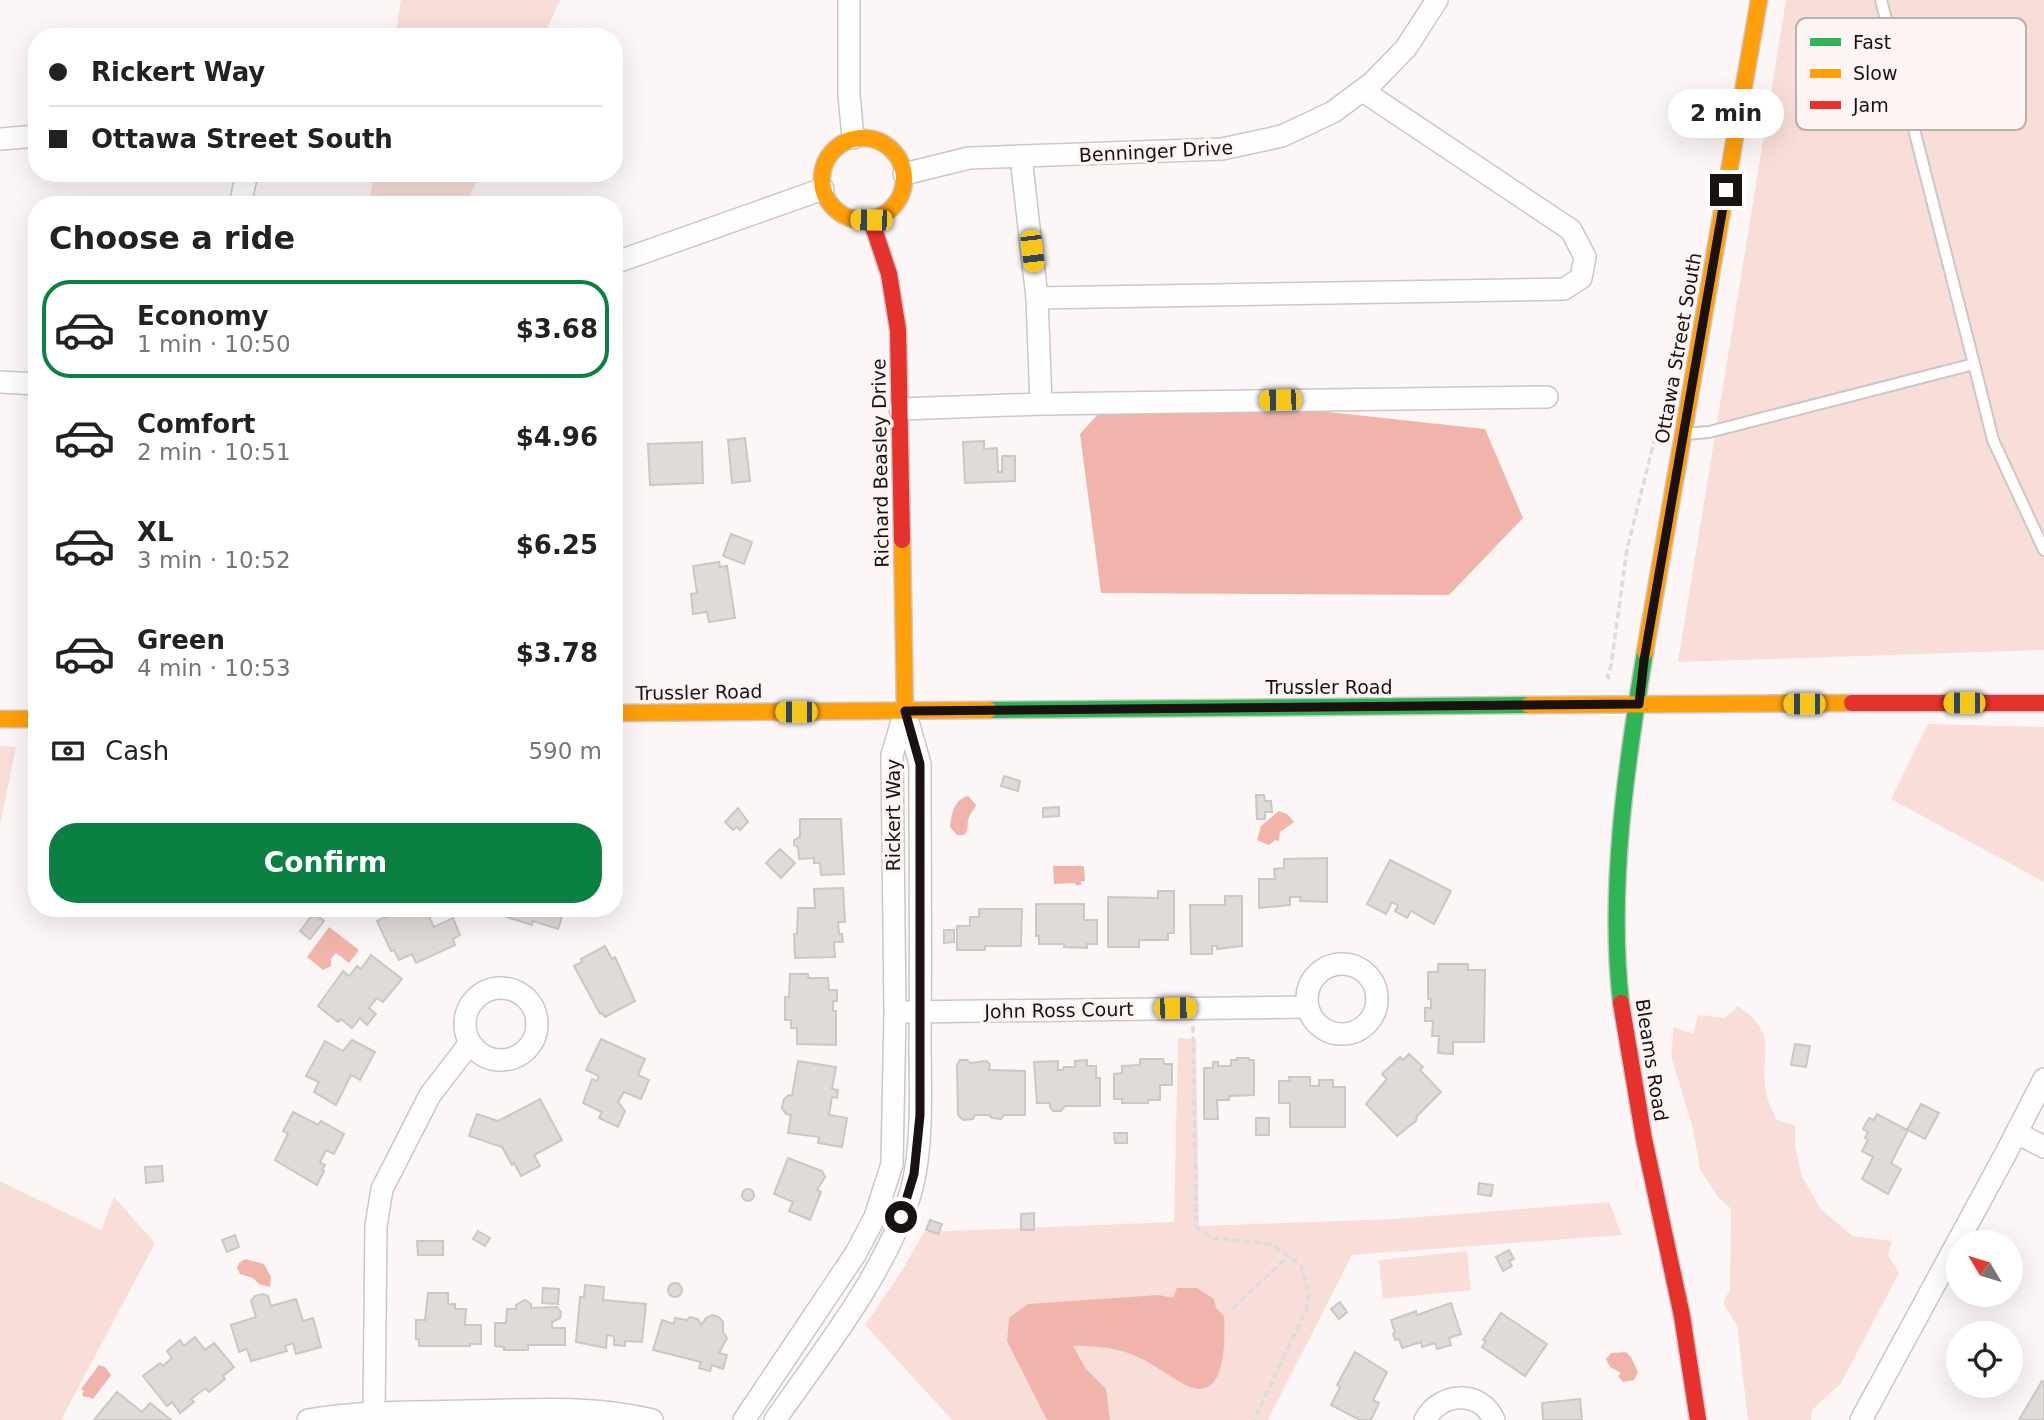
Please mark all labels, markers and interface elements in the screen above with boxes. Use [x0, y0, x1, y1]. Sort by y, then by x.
legend [1796, 18, 2026, 130]
text: Fast [1853, 31, 1891, 53]
text: Rickert Way [91, 57, 265, 87]
text: Slow [1853, 62, 1898, 84]
callout: 2 min [1668, 88, 1784, 138]
text: Jam [1852, 94, 1889, 116]
text: 2 min [1690, 100, 1762, 126]
text: Ottawa Street South [91, 124, 393, 154]
street label: Benninger Drive [1078, 136, 1234, 166]
route end [1710, 174, 1742, 206]
car [850, 209, 893, 231]
text: Choose a ride [49, 219, 295, 257]
car [1020, 229, 1045, 273]
street label: Ottawa Street South [1650, 251, 1706, 445]
icon: car [53, 298, 116, 361]
text: Economy [137, 301, 268, 331]
text: $3.68 [516, 314, 598, 344]
text: 1 min · 10:50 [137, 331, 291, 357]
street label: Richard Beasley Drive [867, 358, 893, 568]
car [1259, 389, 1302, 411]
icon: car [53, 406, 116, 469]
text: Comfort [137, 409, 255, 439]
text: $4.96 [516, 422, 598, 452]
text: 2 min · 10:51 [137, 439, 291, 465]
icon: car [53, 514, 116, 577]
text: XL [137, 517, 174, 547]
text: $6.25 [516, 530, 598, 560]
text: 3 min · 10:52 [137, 547, 291, 573]
icon: car [53, 622, 116, 685]
text: Green [137, 625, 225, 655]
text: $3.78 [516, 638, 598, 668]
text: 4 min · 10:53 [137, 655, 291, 681]
street label: Trussler Road [1265, 676, 1392, 698]
street label: Trussler Road [634, 680, 763, 704]
car [1944, 693, 1986, 714]
car [1784, 694, 1826, 715]
car [776, 702, 818, 723]
icon: cash [49, 732, 87, 770]
text: Cash [105, 736, 169, 766]
text: 590 m [528, 738, 602, 764]
street label: Rickert Way [882, 759, 904, 871]
button: Confirm [49, 823, 602, 903]
car [1154, 997, 1197, 1019]
street label: Bleams Road [1631, 997, 1673, 1123]
street label: John Ross Court [983, 998, 1134, 1022]
route start [885, 1201, 917, 1233]
north arrow [1946, 1230, 2023, 1307]
map controls [1946, 1230, 2023, 1398]
button: locate [1946, 1321, 2023, 1398]

